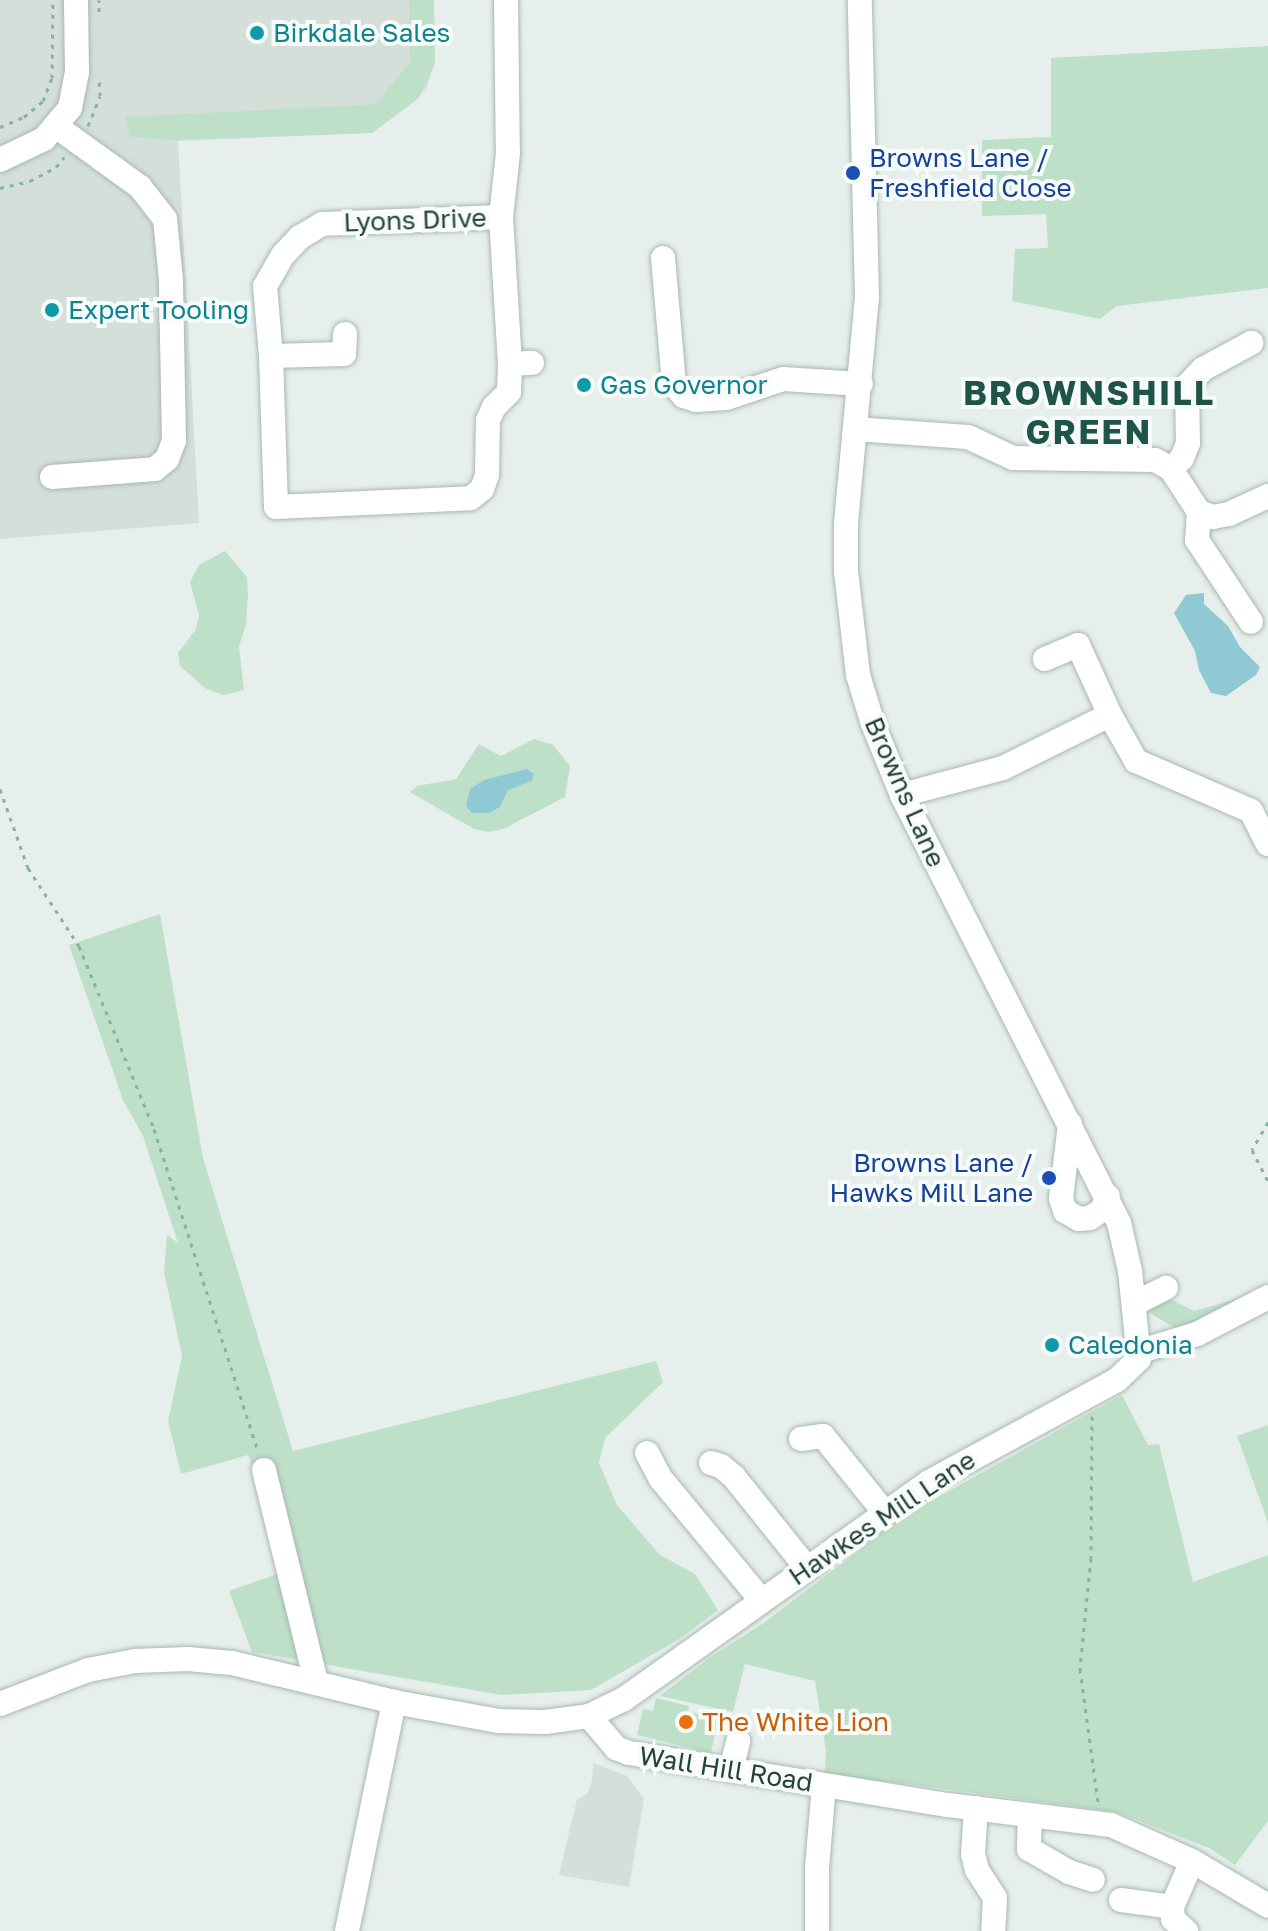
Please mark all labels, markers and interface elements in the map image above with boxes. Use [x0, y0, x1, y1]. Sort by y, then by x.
place label: Birkdale Sales [273, 17, 450, 49]
marker: Birkdale Sales [248, 24, 266, 42]
place label: Browns Lane / Freshfield Close [869, 142, 1071, 204]
marker: Browns Lane / Freshfield Close [844, 164, 862, 182]
street label: Lyons Drive [343, 202, 487, 238]
place label: Expert Tooling [68, 294, 249, 326]
marker: Expert Tooling [43, 301, 61, 319]
place label: Gas Governor [600, 369, 768, 401]
district label: BROWNSHILL GREEN [963, 372, 1215, 452]
marker: Gas Governor [575, 376, 593, 394]
street label: Browns Lane [858, 712, 952, 872]
place label: Browns Lane / Hawks Mill Lane [829, 1147, 1033, 1208]
marker: Browns Lane / Hawks Mill Lane [1040, 1169, 1058, 1187]
place label: Caledonia [1068, 1329, 1193, 1361]
marker: Caledonia [1043, 1336, 1061, 1354]
street label: Hawkes Mill Lane [783, 1444, 981, 1592]
place label: The White Lion [702, 1706, 889, 1738]
marker: The White Lion [677, 1713, 695, 1731]
street label: Wall Hill Road [637, 1740, 815, 1798]

